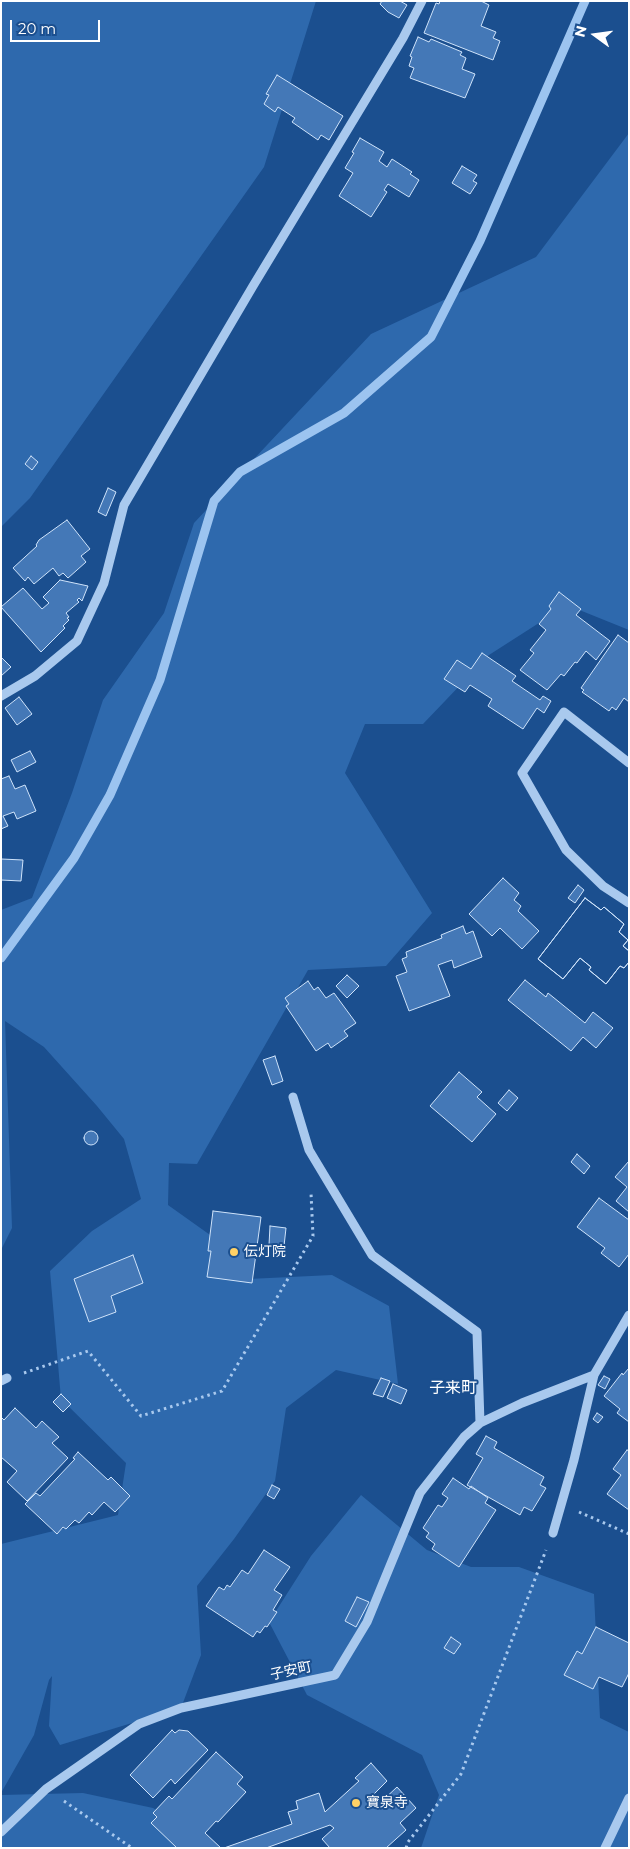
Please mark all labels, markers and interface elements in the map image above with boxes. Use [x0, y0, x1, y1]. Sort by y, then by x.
scale bar [12, 10, 102, 42]
north arrow [570, 10, 620, 60]
text: 20 m [18, 19, 56, 38]
text: N [570, 24, 591, 39]
place label: 伝灯院 [244, 1244, 286, 1260]
marker: 伝灯院 [228, 1246, 240, 1258]
district label: 子来町 [429, 1378, 477, 1398]
street label: 子安町 [269, 1658, 313, 1684]
place label: 寶泉寺 [366, 1795, 408, 1811]
marker: 寶泉寺 [350, 1797, 362, 1809]

